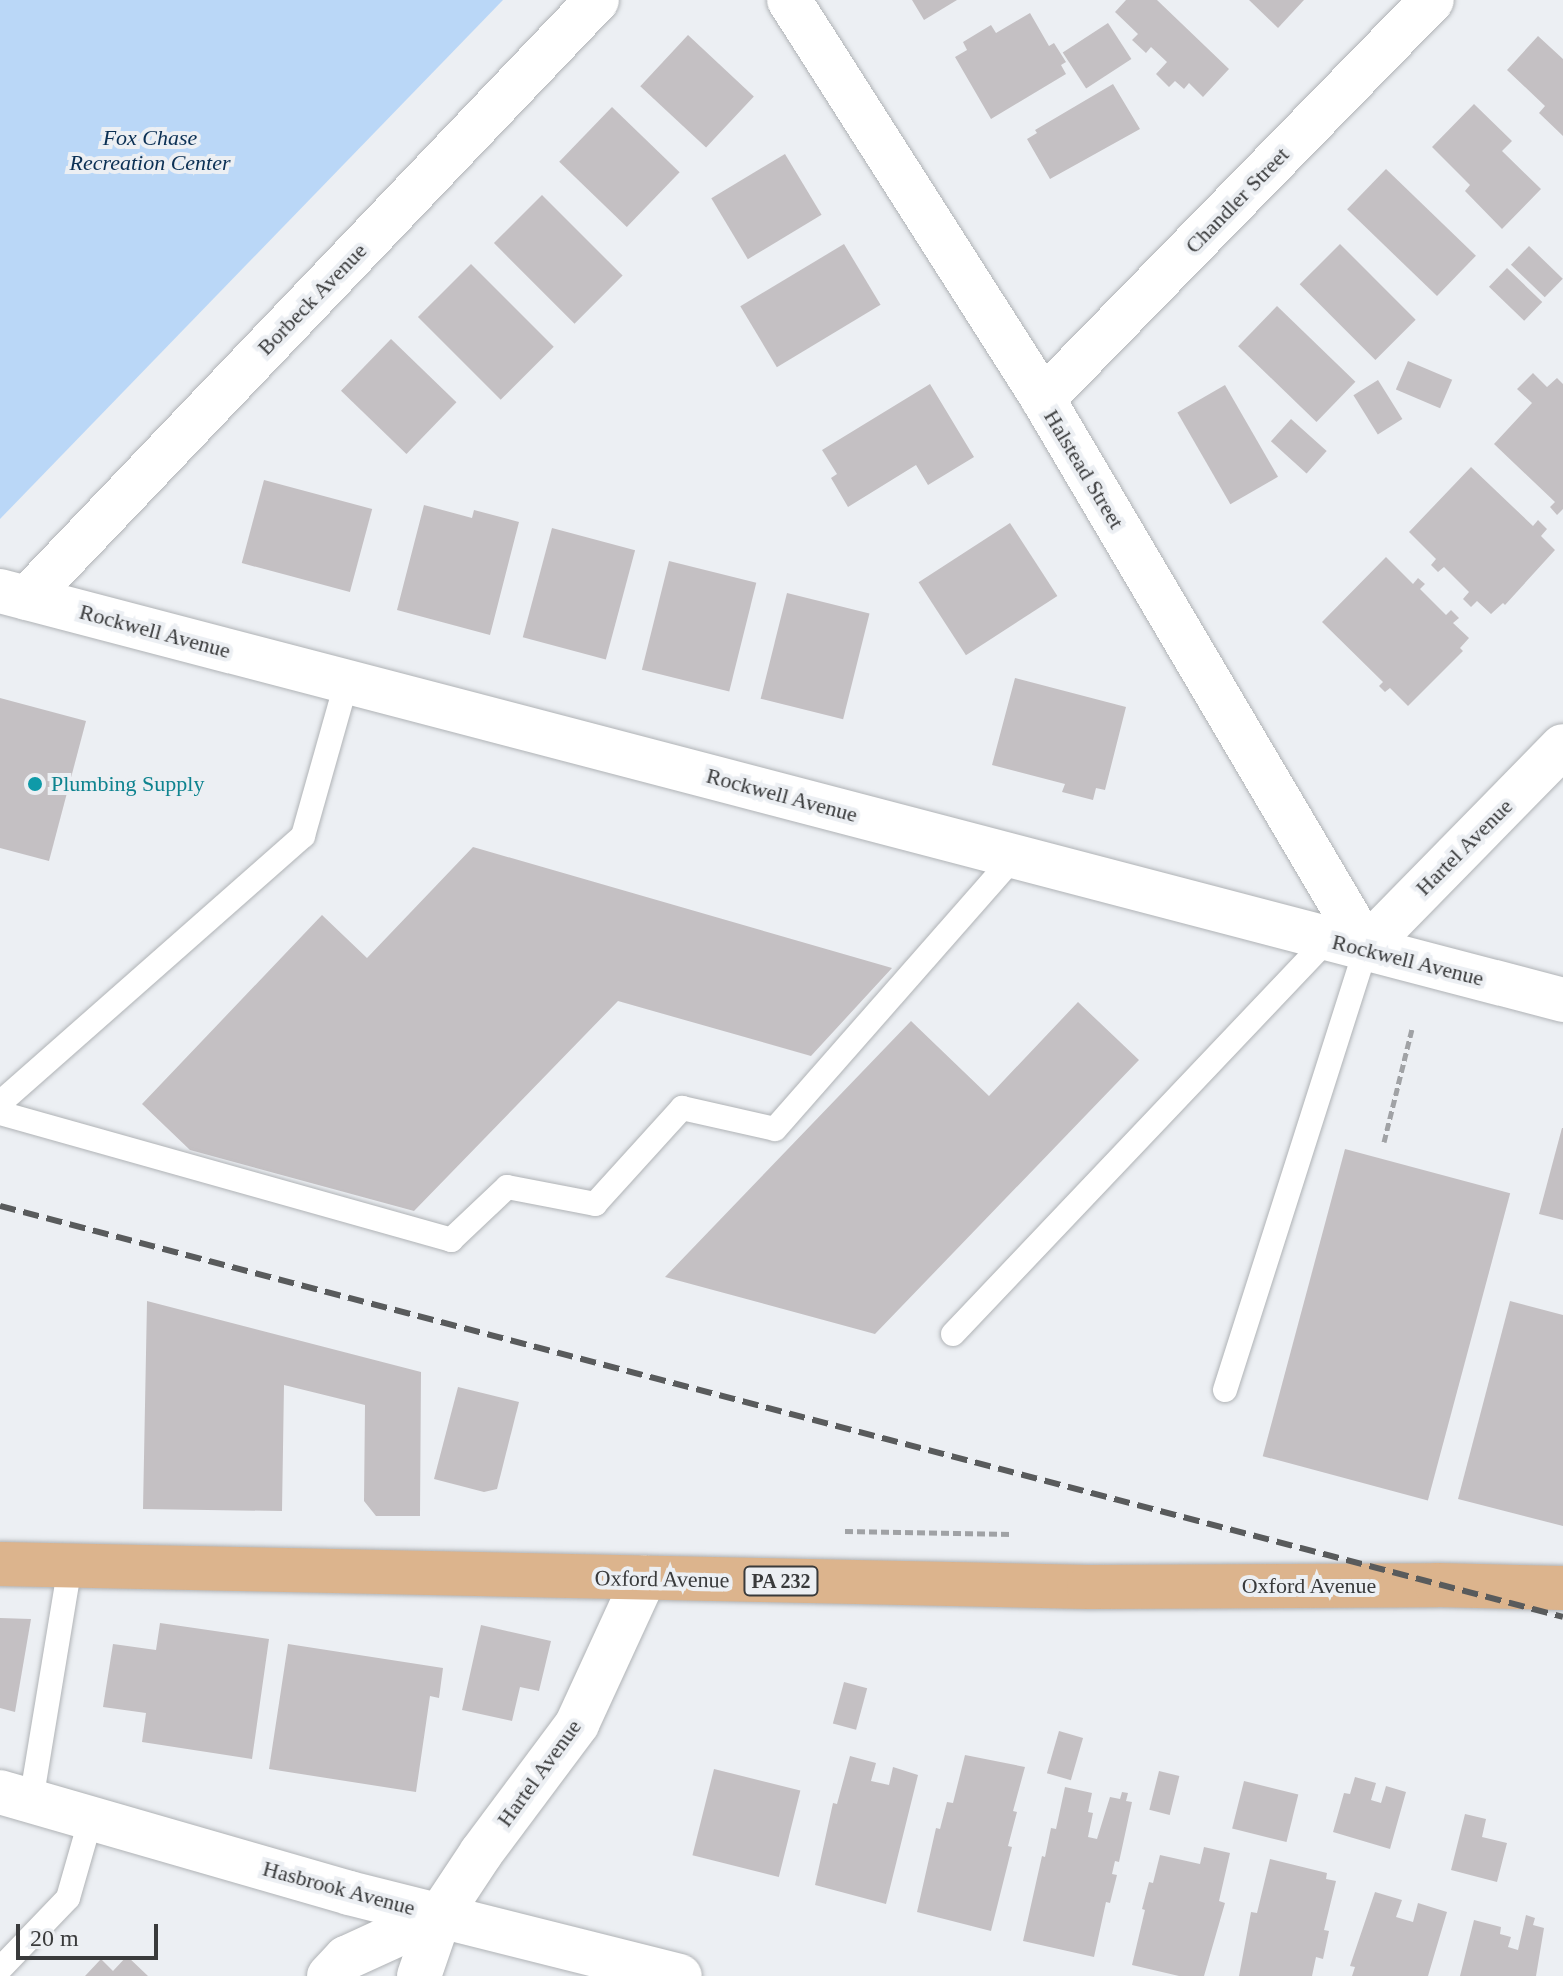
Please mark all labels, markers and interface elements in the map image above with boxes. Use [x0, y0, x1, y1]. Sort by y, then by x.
park label: Fox Chase Recreation Center [69, 124, 231, 176]
street label: Chandler Street [1180, 141, 1294, 259]
street label: Borbeck Avenue [252, 237, 372, 361]
street label: Halstead Street [1038, 405, 1130, 533]
street label: Rockwell Avenue [76, 598, 234, 664]
street label: Rockwell Avenue [703, 762, 861, 828]
place label: Plumbing Supply [51, 771, 204, 797]
marker: Plumbing Supply [26, 775, 44, 793]
street label: Hartel Avenue [1410, 793, 1518, 901]
street label: Rockwell Avenue [1329, 928, 1487, 992]
street label: Oxford Avenue [594, 1565, 730, 1593]
road number: PA 232 [741, 1565, 821, 1597]
street label: Oxford Avenue [1241, 1573, 1377, 1599]
street label: Hartel Avenue [491, 1714, 587, 1832]
street label: Hasbrook Avenue [259, 1855, 419, 1921]
scale bar [20, 1908, 162, 1958]
text: 20 m [30, 1925, 79, 1951]

